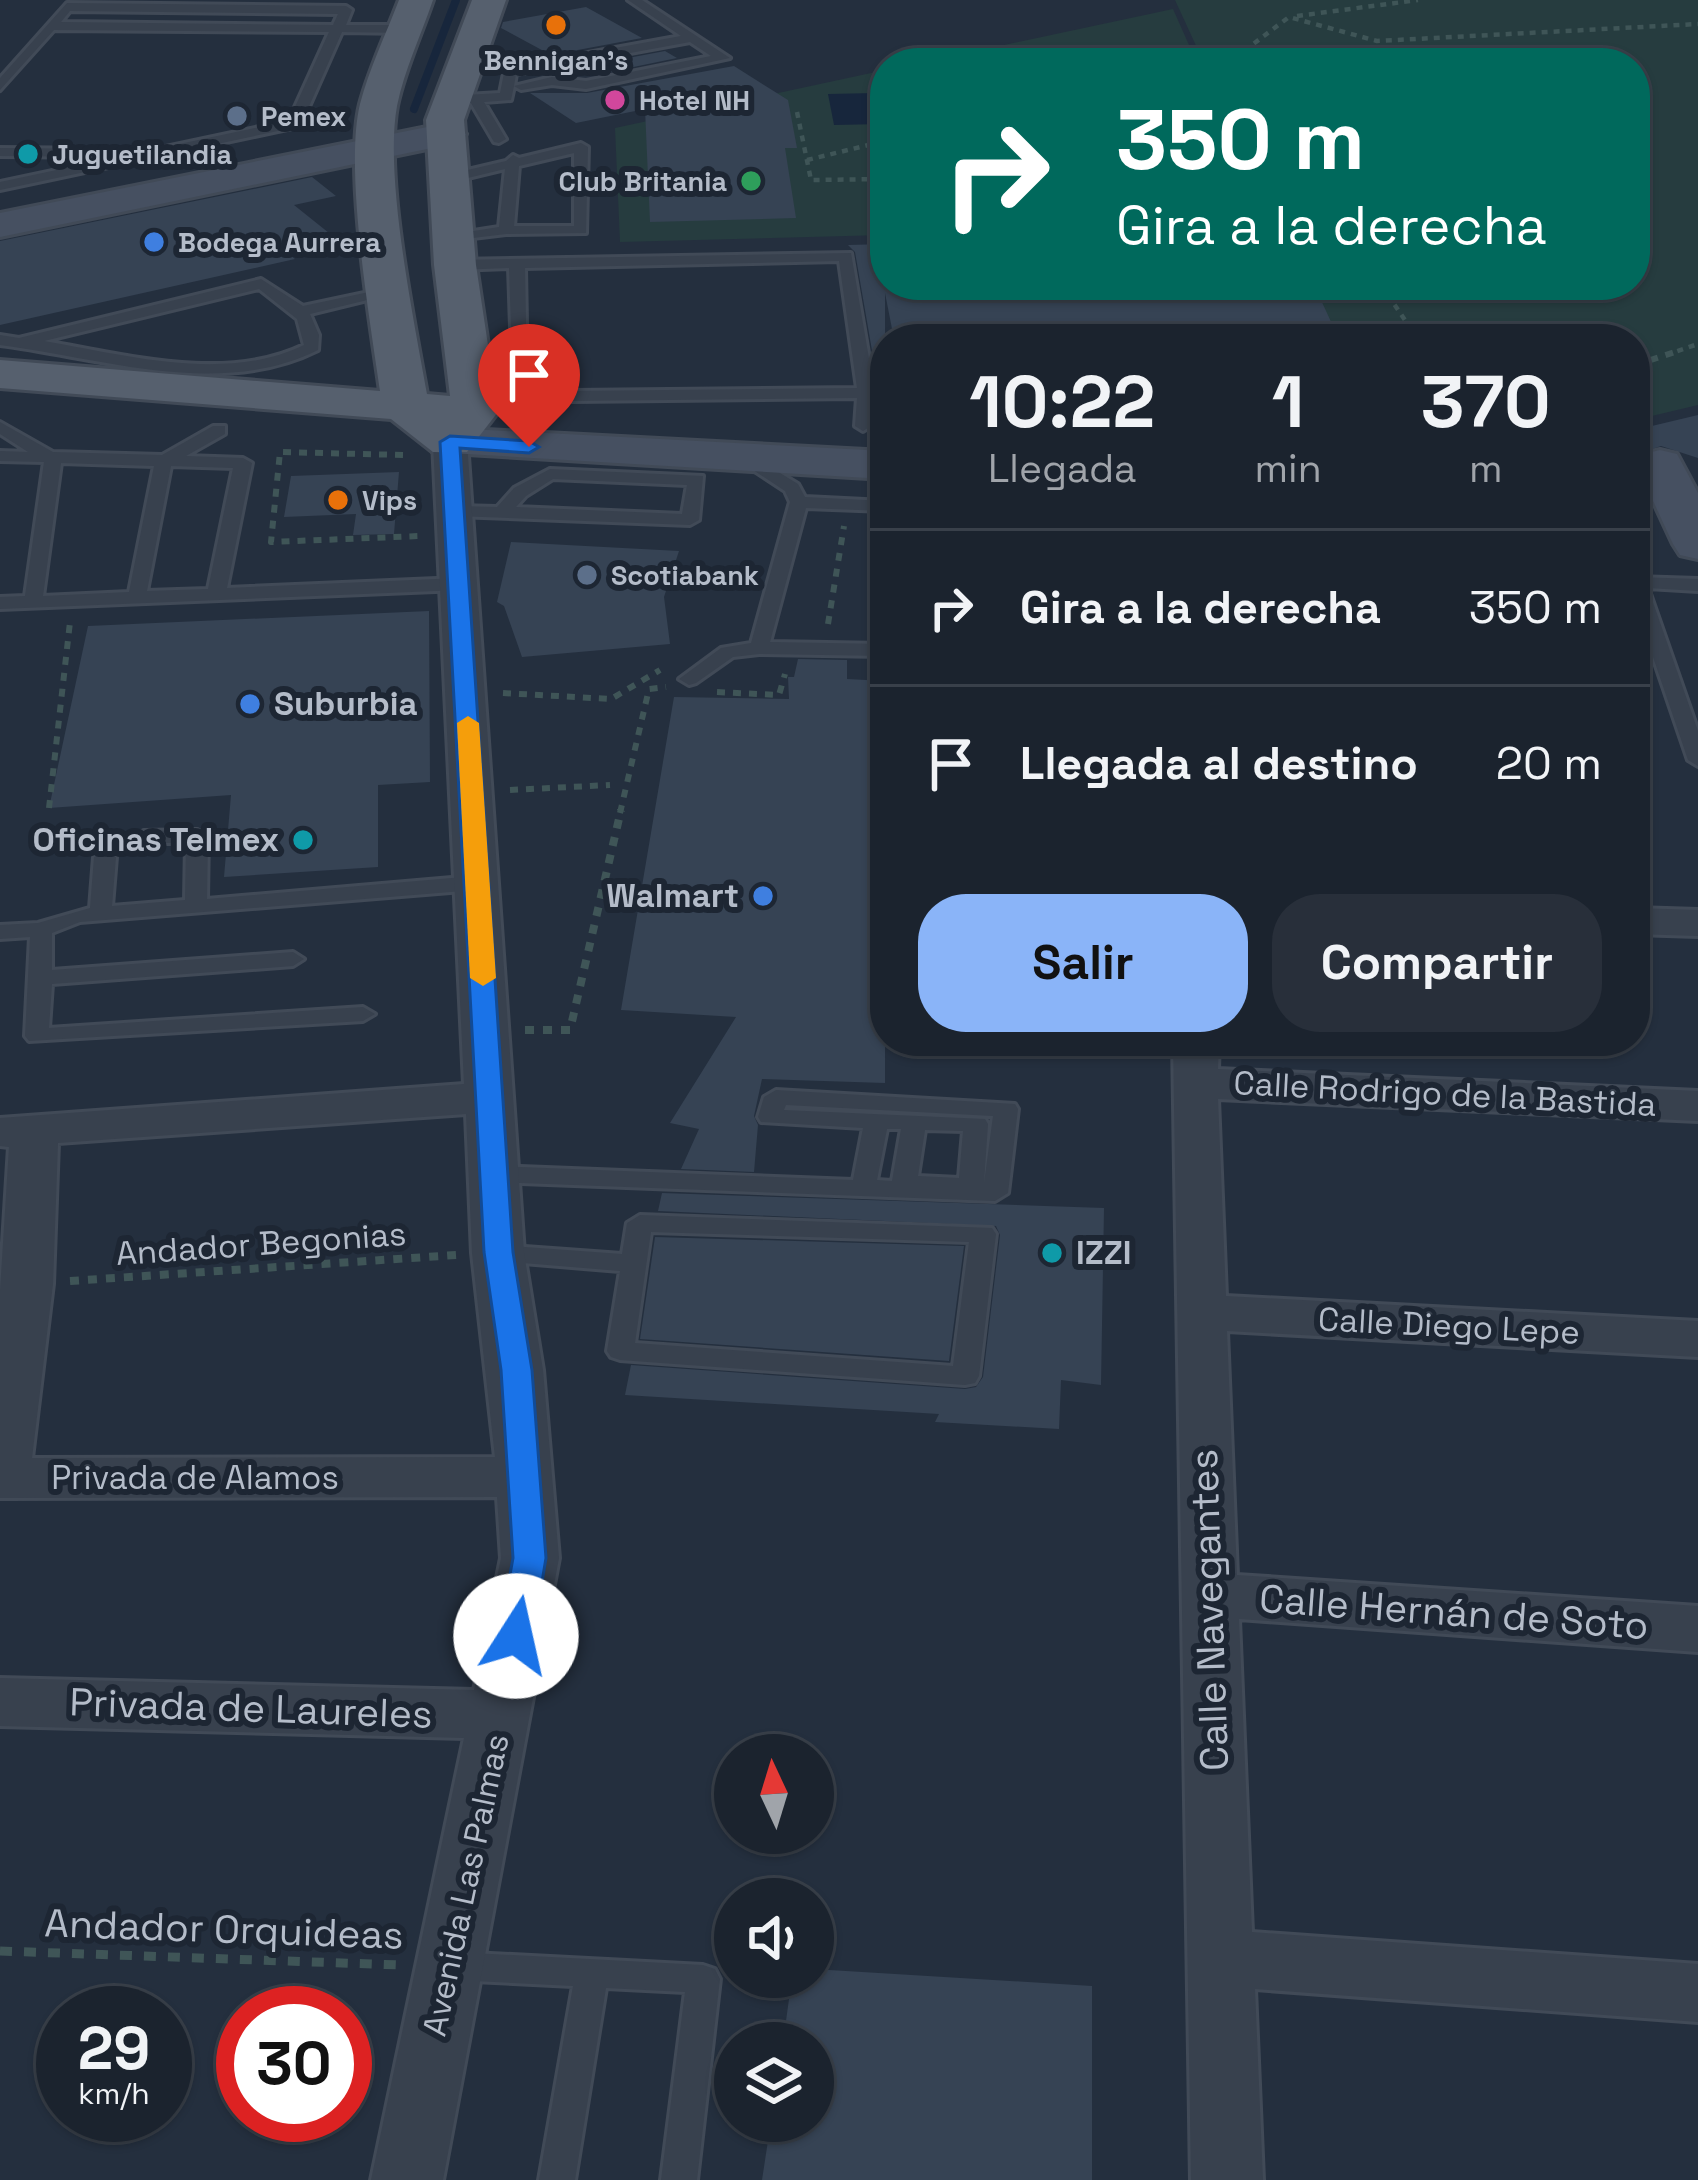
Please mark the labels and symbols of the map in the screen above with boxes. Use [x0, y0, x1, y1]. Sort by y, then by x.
marker: Bennigan's [543, 12, 569, 38]
place label: Bennigan's [484, 43, 628, 78]
place label: Hotel NH [639, 83, 750, 118]
marker: Hotel NH [602, 87, 628, 113]
place label: Pemex [261, 99, 346, 134]
marker: Pemex [224, 103, 250, 129]
place label: Juguetilandia [52, 137, 233, 172]
marker: Juguetilandia [15, 141, 41, 167]
place label: Club Britania [559, 164, 727, 199]
marker: Club Britania [738, 168, 764, 194]
place label: Bodega Aurrera [178, 225, 381, 260]
marker: Bodega Aurrera [141, 229, 167, 255]
pin [478, 324, 580, 447]
place label: Vips [362, 483, 417, 518]
marker: Vips [325, 487, 351, 513]
place label: Scotiabank [611, 558, 759, 593]
marker: Scotiabank [574, 562, 600, 588]
place label: Suburbia [274, 683, 418, 725]
marker: Suburbia [237, 691, 263, 717]
place label: Oficinas Telmex [33, 819, 279, 861]
marker: Oficinas Telmex [290, 827, 316, 853]
place label: Walmart [606, 875, 739, 917]
marker: Walmart [750, 883, 776, 909]
street label: Calle Rodrigo de la Bastida [1232, 1062, 1658, 1126]
street label: Andador Begonias [114, 1213, 408, 1275]
place label: IZZI [1076, 1232, 1131, 1274]
marker: IZZI [1039, 1240, 1065, 1266]
street label: Calle Diego Lepe [1317, 1298, 1581, 1354]
street label: Calle Navegantes [1179, 1448, 1239, 1772]
street label: Privada de Alamos [51, 1457, 339, 1499]
position arrow [453, 1573, 579, 1699]
street label: Calle Hernán de Soto [1258, 1574, 1650, 1650]
street label: Privada de Laureles [69, 1677, 433, 1739]
street label: Avenida Las Palmas [413, 1730, 519, 2040]
north arrow [714, 1734, 834, 1854]
street label: Andador Orquideas [44, 1898, 404, 1960]
speed limit sign: 30 [216, 1986, 372, 2142]

